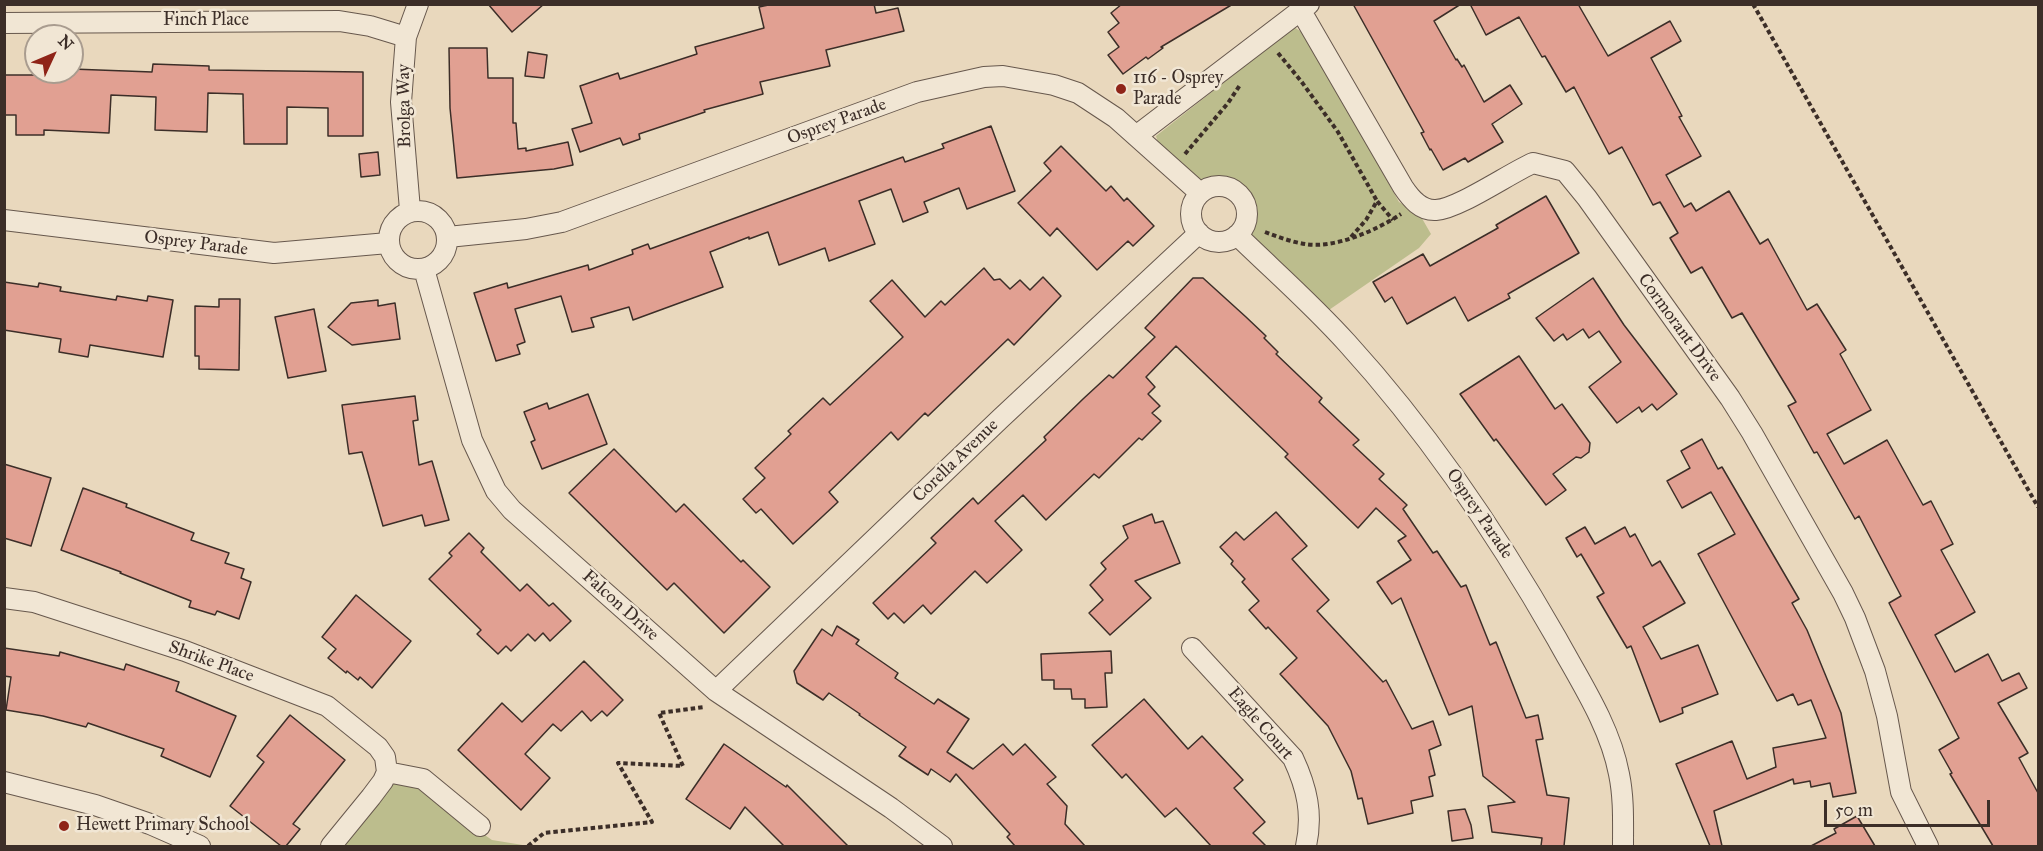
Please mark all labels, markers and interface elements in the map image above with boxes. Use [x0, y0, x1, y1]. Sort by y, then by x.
street label: Finch Place [163, 10, 249, 32]
north arrow [24, 24, 84, 84]
text: N [54, 31, 77, 54]
street label: Brolga Way [393, 64, 417, 148]
place label: 116 - Osprey Parade [1133, 68, 1223, 110]
marker: 116 - Osprey Parade [1114, 82, 1128, 96]
street label: Osprey Parade [784, 94, 890, 150]
street label: Osprey Parade [143, 227, 249, 261]
street label: Cormorant Drive [1633, 270, 1725, 386]
street label: Corella Avenue [909, 415, 1003, 507]
street label: Osprey Parade [1441, 465, 1517, 563]
street label: Falcon Drive [577, 566, 663, 646]
street label: Shrike Place [165, 637, 257, 687]
street label: Eagle Court [1223, 683, 1297, 765]
scale bar [1827, 788, 1994, 826]
text: 50 m [1835, 799, 1873, 821]
place label: Hewett Primary School [76, 815, 249, 837]
marker: Hewett Primary School [57, 819, 71, 833]

